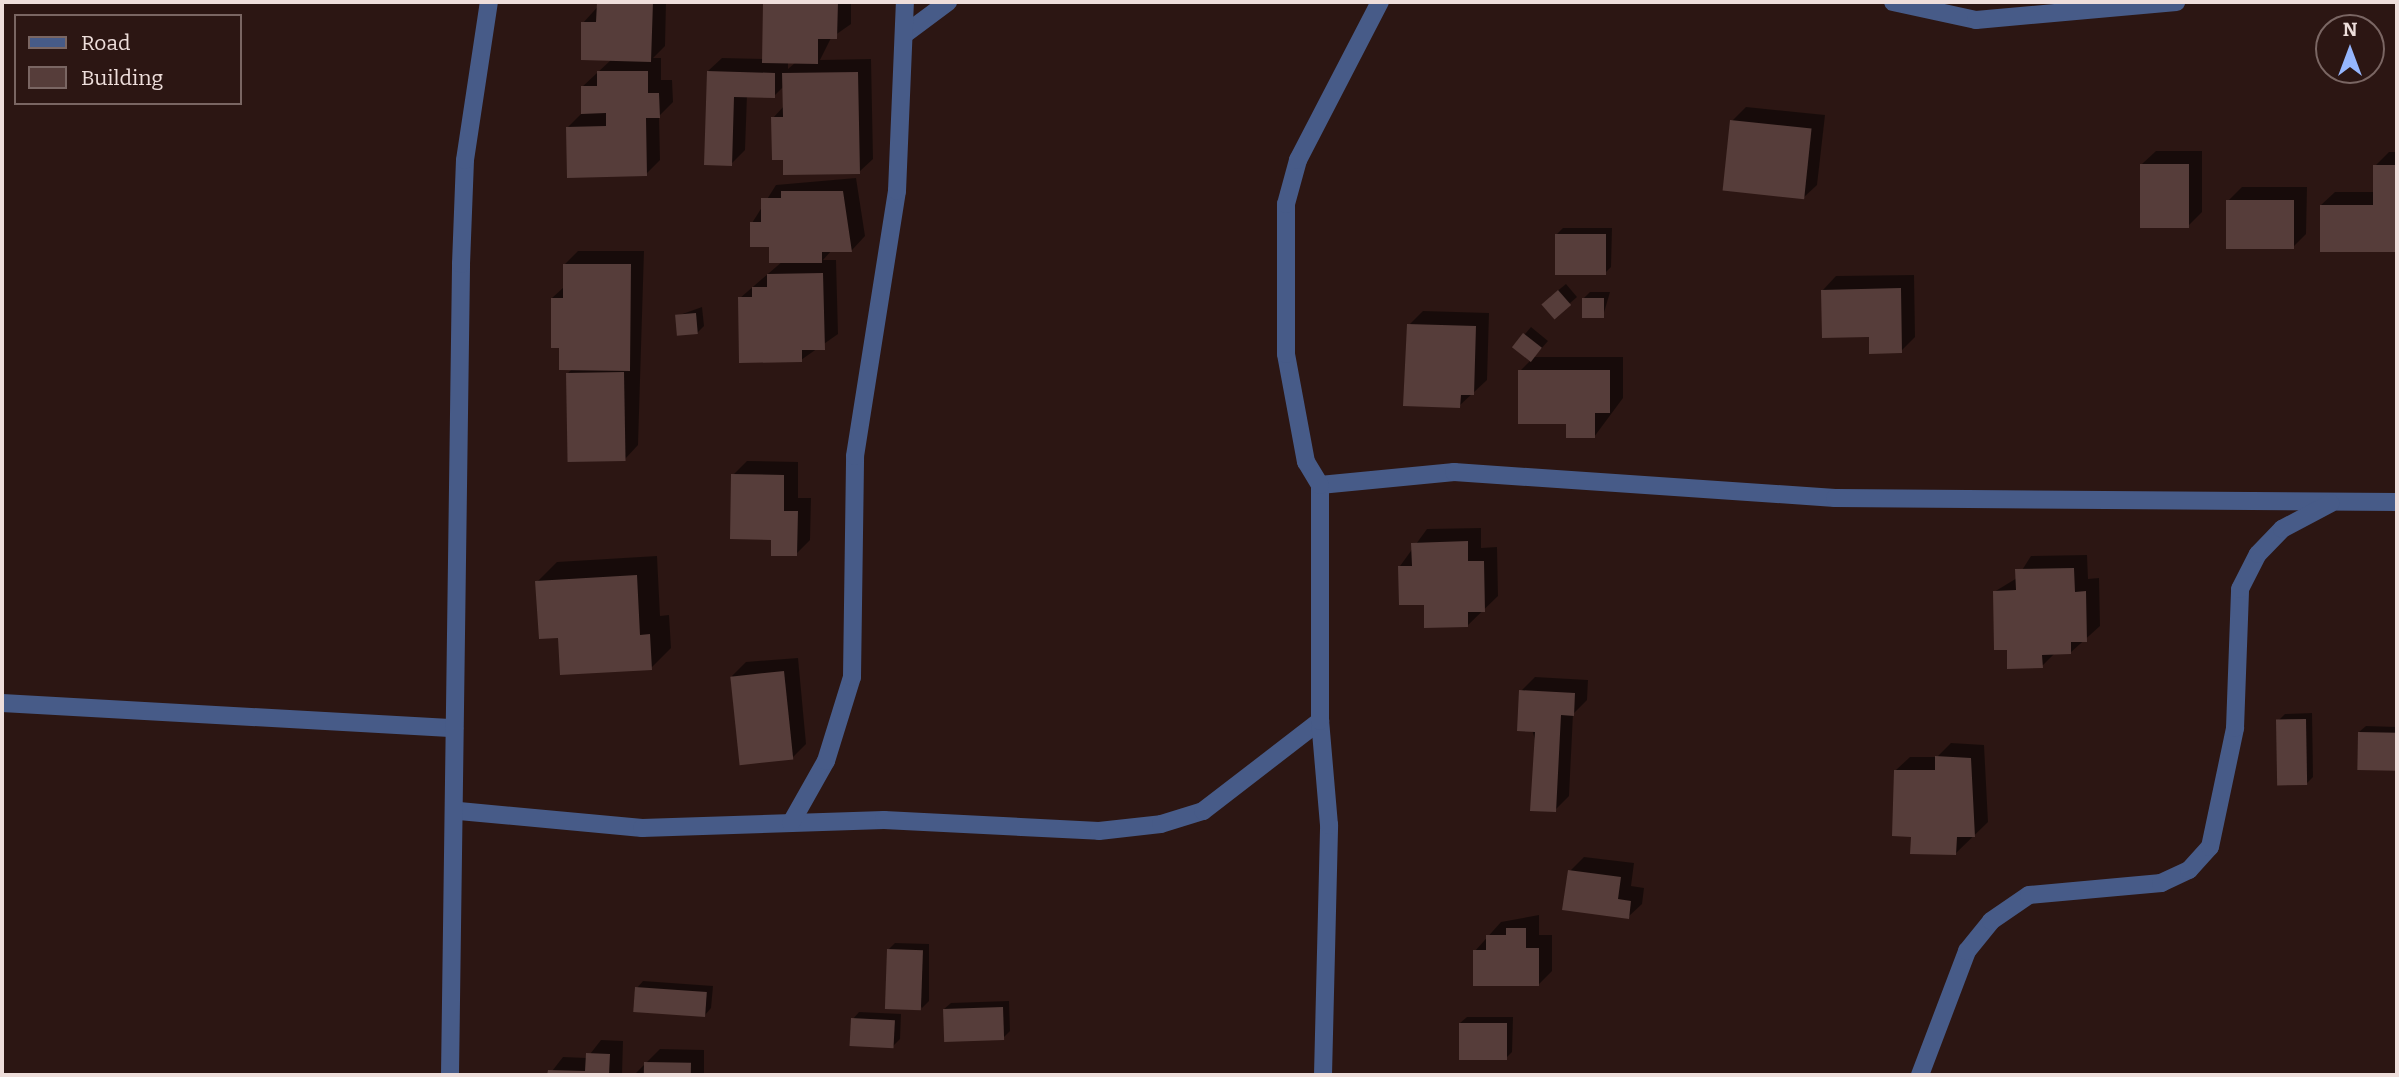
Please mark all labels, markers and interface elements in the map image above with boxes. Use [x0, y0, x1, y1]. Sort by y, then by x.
legend [14, 14, 242, 105]
north arrow [2315, 14, 2385, 84]
text: N [2343, 18, 2357, 41]
text: Road [81, 30, 130, 56]
text: Building [81, 65, 163, 91]

